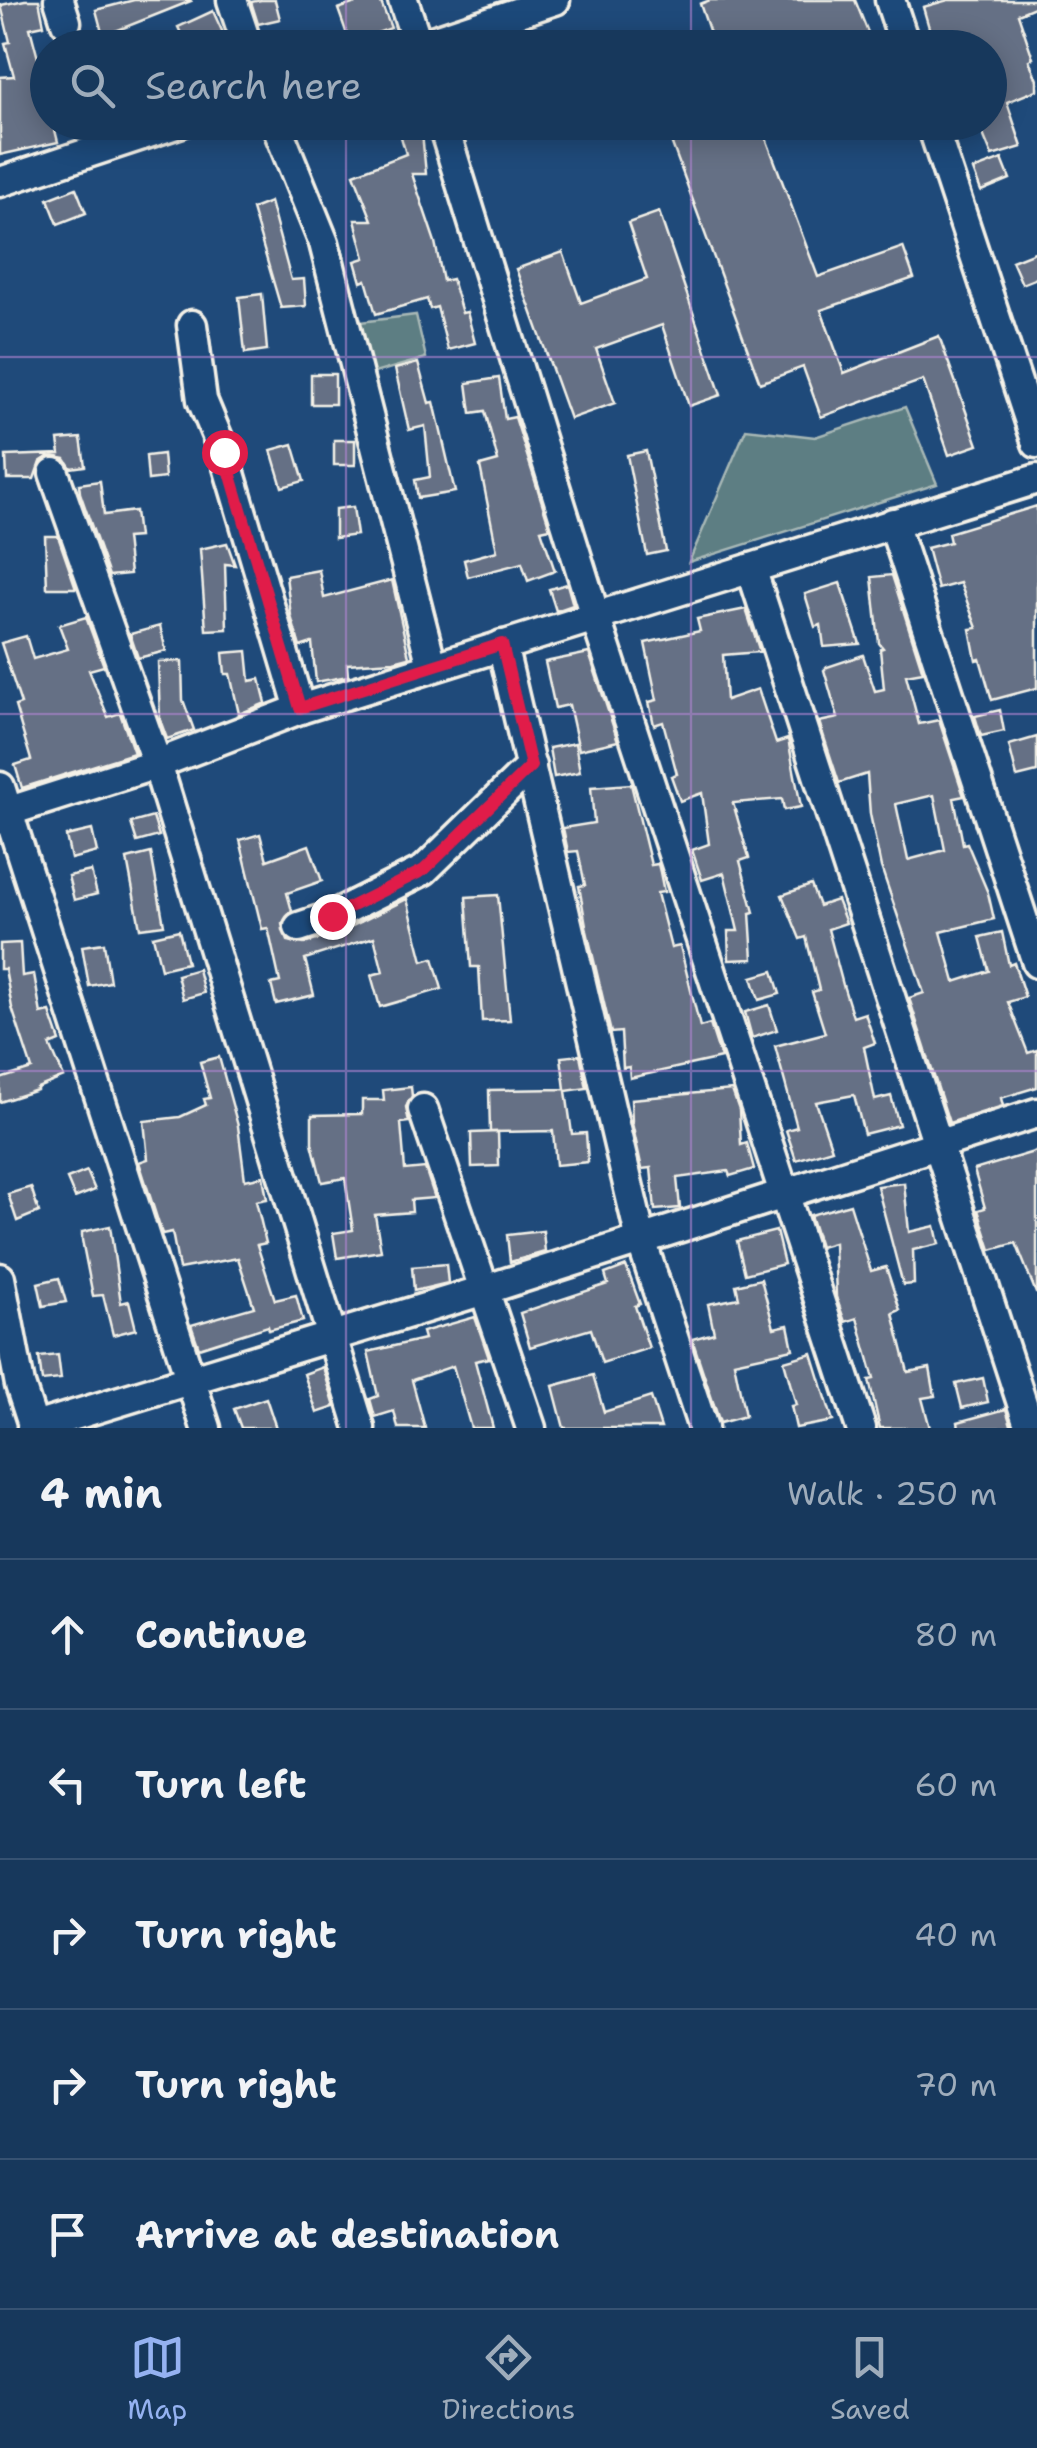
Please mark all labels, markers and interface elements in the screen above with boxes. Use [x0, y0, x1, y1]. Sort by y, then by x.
search box [30, 30, 1007, 140]
icon: search [65, 58, 120, 113]
text: Search here [145, 60, 362, 111]
route start [202, 430, 248, 476]
route end [310, 894, 356, 940]
text: 4 min [40, 1465, 162, 1521]
text: Walk · 250 m [787, 1472, 997, 1515]
icon: ahead [40, 1607, 95, 1662]
text: Continue [135, 1609, 307, 1660]
text: 80 m [914, 1613, 997, 1656]
icon: left [40, 1757, 95, 1812]
text: Turn left [135, 1759, 307, 1810]
text: 60 m [915, 1763, 997, 1806]
icon: right [40, 1907, 95, 1962]
text: Turn right [135, 1909, 337, 1960]
text: 40 m [914, 1913, 997, 1956]
icon: right [40, 2057, 95, 2112]
text: Turn right [135, 2059, 337, 2110]
text: 70 m [914, 2063, 997, 2106]
icon: arrive [40, 2207, 95, 2262]
text: Arrive at destination [135, 2209, 559, 2260]
tab: Map [127, 2330, 187, 2428]
tab: Directions [442, 2330, 575, 2428]
tab: Saved [830, 2330, 910, 2428]

